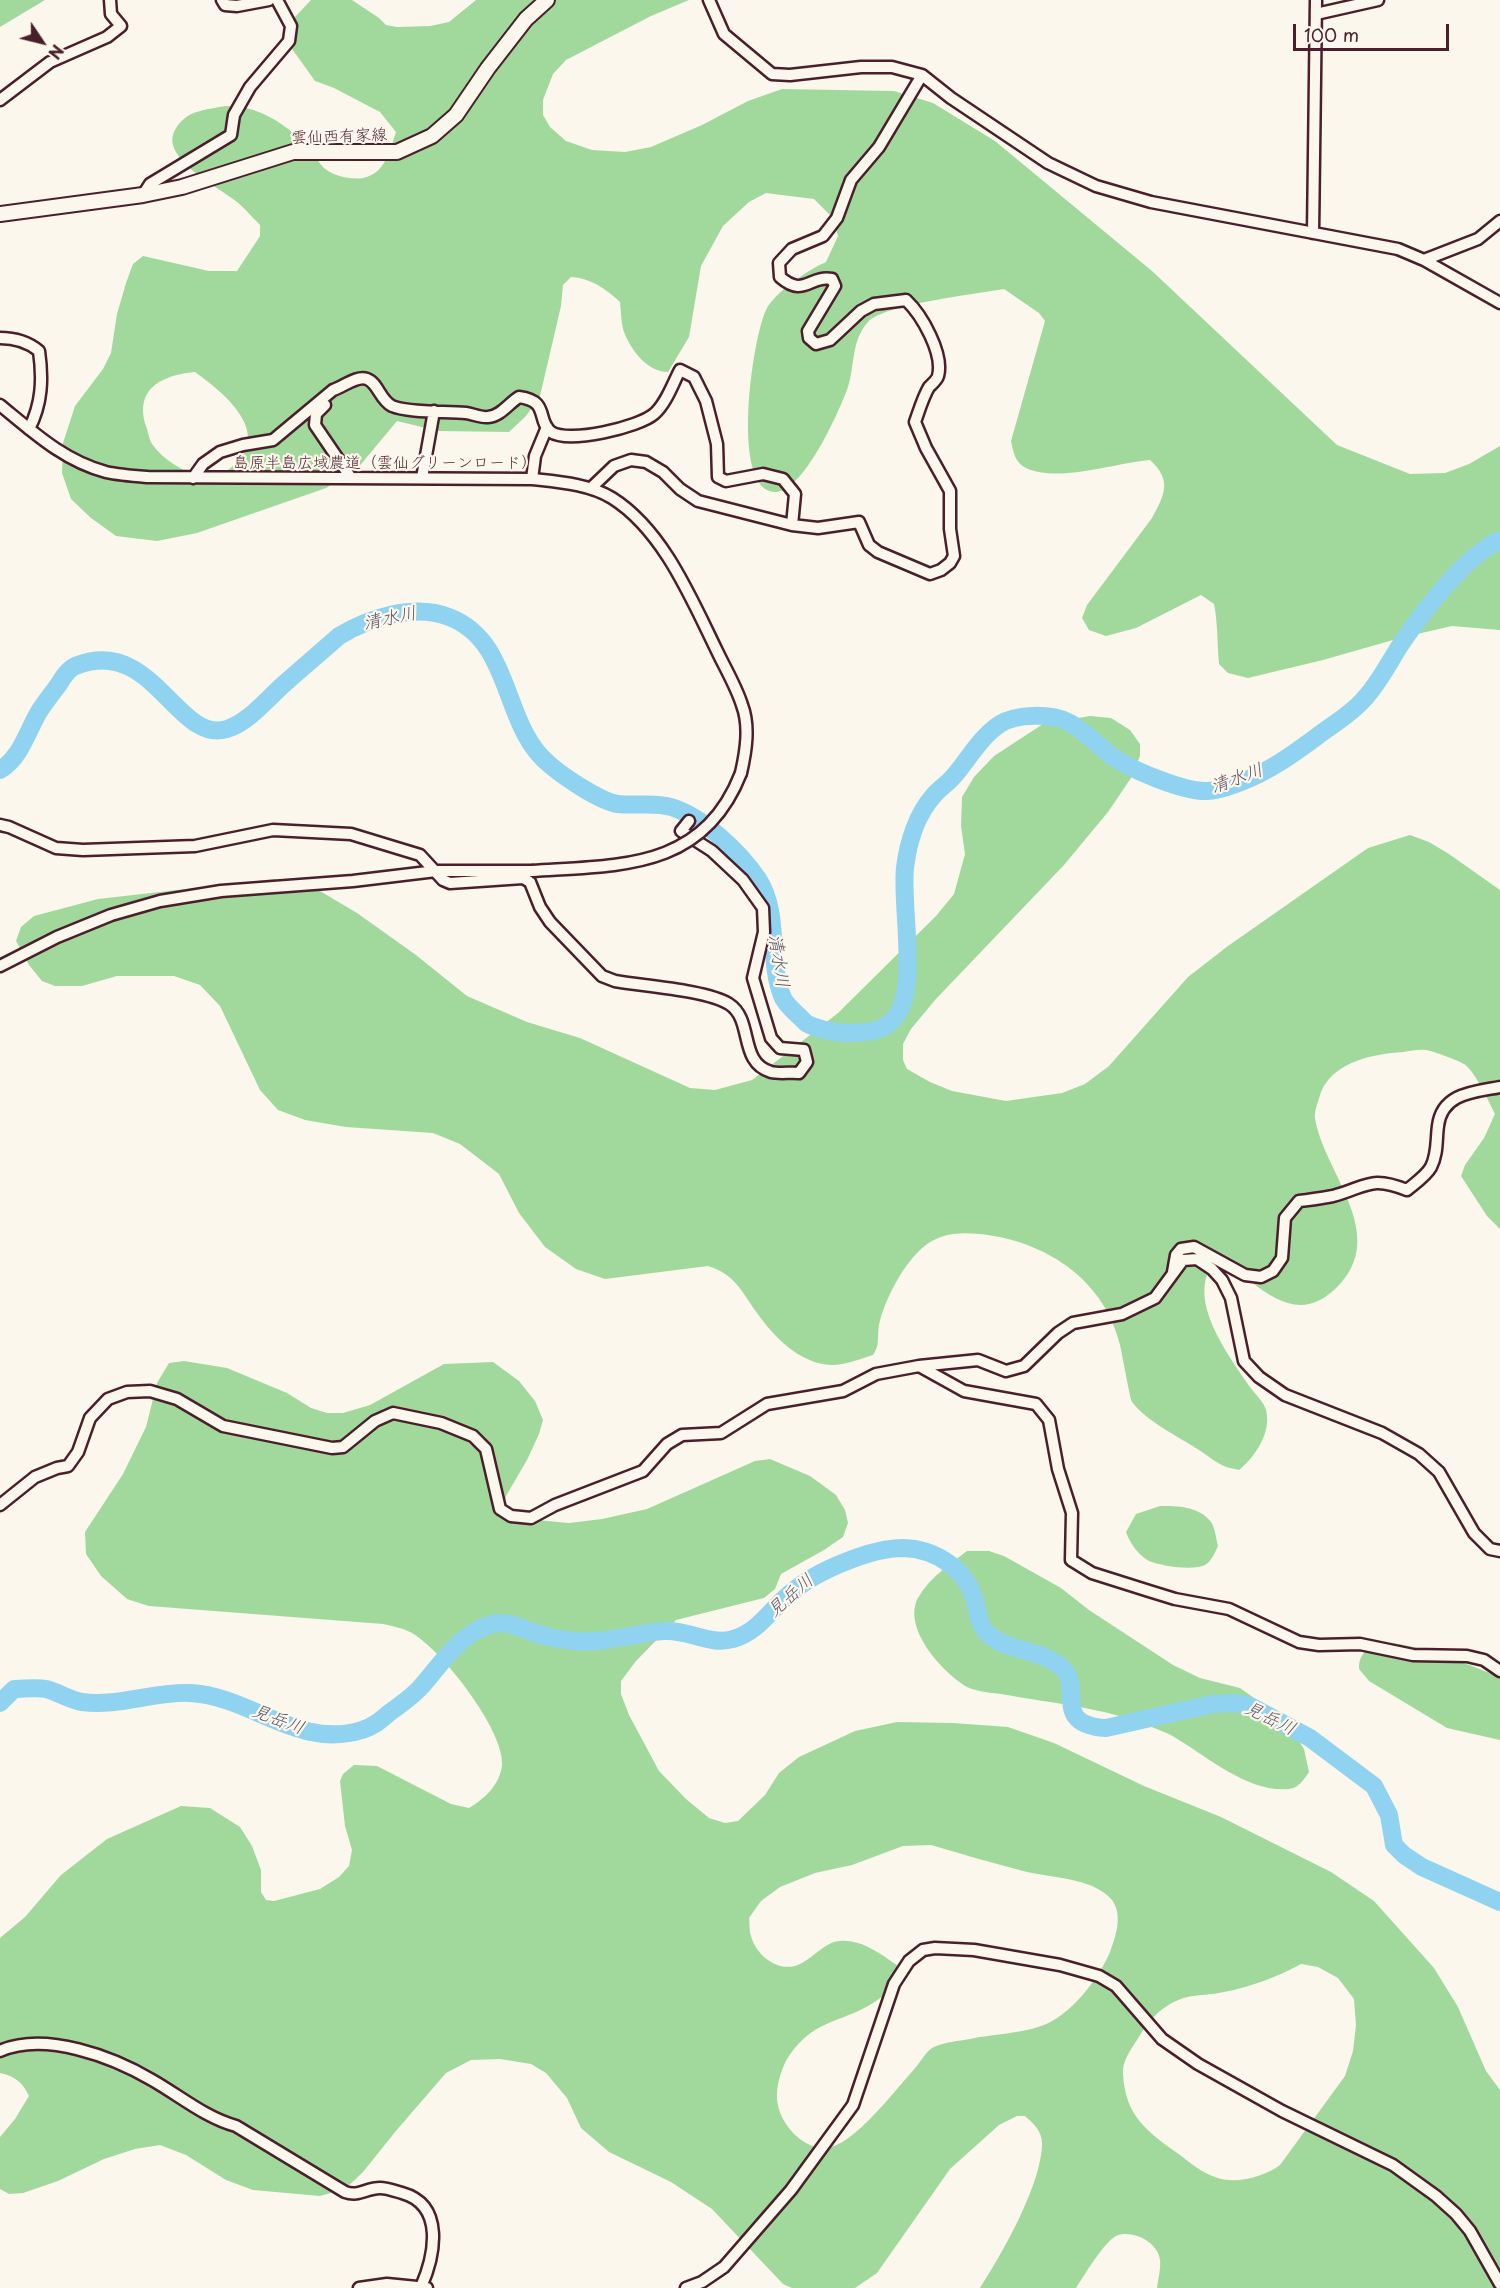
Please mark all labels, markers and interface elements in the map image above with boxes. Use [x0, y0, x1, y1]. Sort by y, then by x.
north arrow [12, 12, 72, 72]
scale bar [1296, 12, 1452, 50]
text: 100 m [1304, 21, 1359, 48]
text: N [43, 40, 70, 64]
street label: 雲仙西有家線 [291, 126, 387, 148]
street label: 島原半島広域農道（雲仙グリーンロード） [233, 454, 537, 474]
water label: 清水川 [361, 603, 419, 635]
water label: 清水川 [1208, 760, 1266, 798]
water label: 清水川 [763, 933, 793, 989]
water label: 見岳川 [764, 1570, 818, 1622]
water label: 見岳川 [1241, 1697, 1299, 1741]
water label: 見岳川 [249, 1700, 307, 1740]

